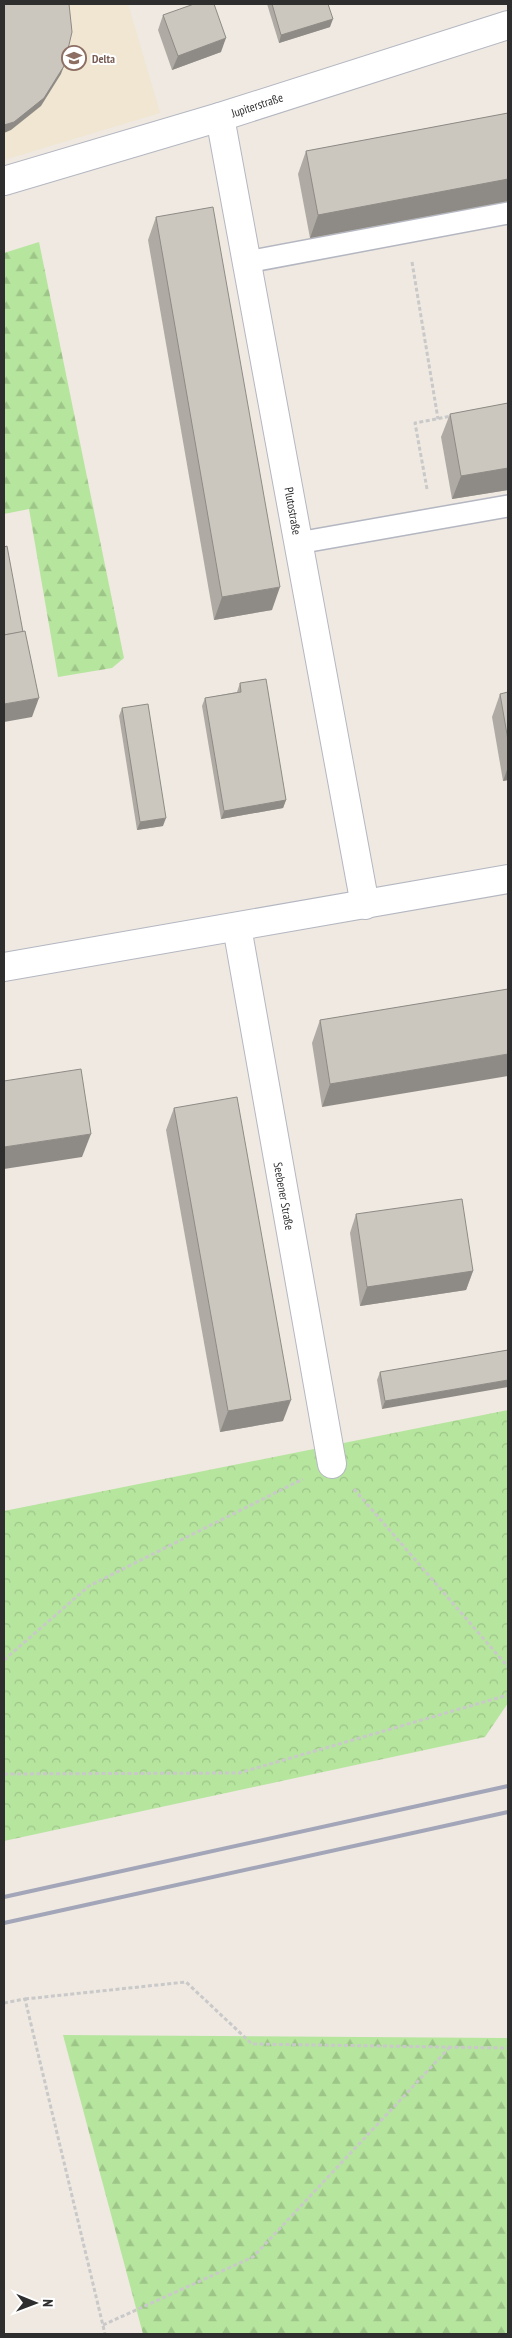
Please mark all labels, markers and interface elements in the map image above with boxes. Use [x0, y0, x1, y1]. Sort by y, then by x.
school or university icon: Delta [61, 45, 87, 71]
place label: Delta [92, 51, 115, 66]
street label: Jupiterstraße [228, 90, 285, 121]
street label: Plutostraße [281, 486, 305, 536]
street label: Seebener Straße [271, 1161, 297, 1231]
north arrow [10, 2278, 60, 2328]
text: N [39, 2299, 57, 2307]

